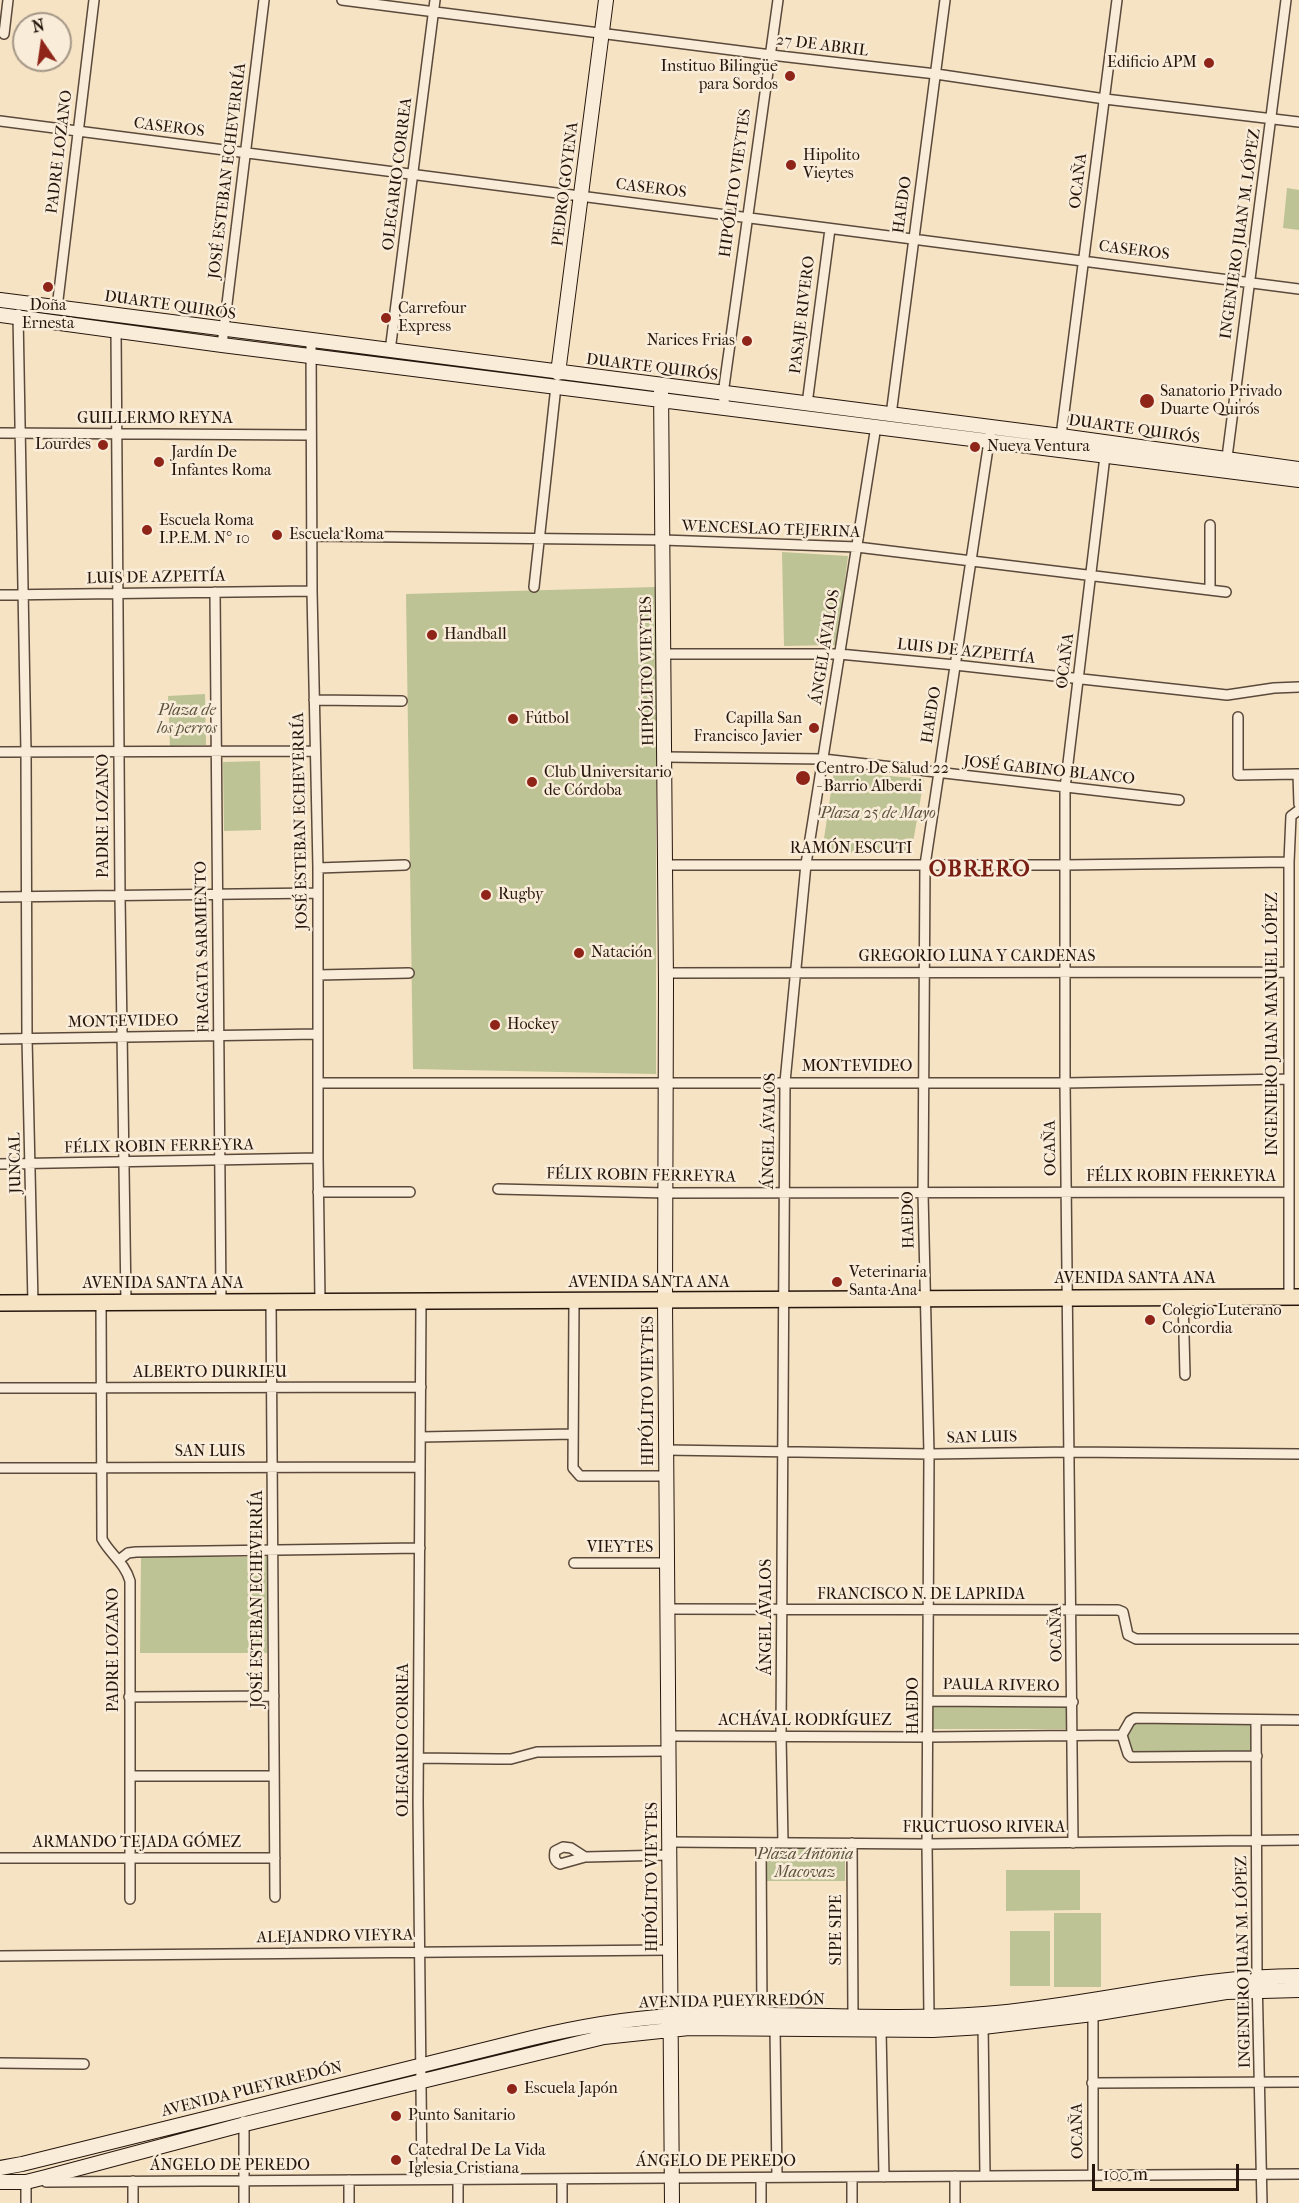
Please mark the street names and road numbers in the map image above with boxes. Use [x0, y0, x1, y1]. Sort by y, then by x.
street label: 27 DE ABRIL [775, 31, 869, 61]
street label: JOSÉ ESTEBAN ECHEVERRÍA [205, 62, 251, 280]
street label: PADRE LOZANO [43, 89, 77, 215]
street label: OLEGARIO CORREA [379, 96, 417, 252]
street label: HIPÓLITO VIEYTES [716, 107, 756, 259]
street label: CASEROS [132, 114, 206, 142]
street label: PEDRO GOYENA [549, 121, 583, 247]
street label: INGENIERO JUAN M. LÓPEZ [1217, 127, 1265, 341]
street label: OCAÑA [1066, 152, 1092, 210]
street label: CASEROS [614, 175, 688, 203]
street label: HAEDO [889, 175, 917, 235]
street label: CASEROS [1097, 237, 1171, 265]
street label: PASAJE RIVERO [786, 255, 820, 375]
street label: DUARTE QUIRÓS [103, 287, 237, 325]
street label: DUARTE QUIRÓS [585, 350, 719, 386]
street label: GUILLERMO REYNA [77, 409, 233, 429]
street label: DUARTE QUIRÓS [1067, 411, 1201, 449]
street label: WENCESLAO TEJERINA [681, 517, 861, 543]
street label: LUIS DE AZPEITÍA [86, 567, 226, 589]
street label: ÁNGEL ÁVALOS [807, 588, 845, 706]
street label: HIPÓLITO VIEYTES [637, 596, 659, 746]
street label: OCAÑA [1053, 632, 1079, 690]
street label: LUIS DE AZPEITÍA [896, 635, 1036, 669]
street label: HAEDO [918, 685, 946, 745]
street label: JOSÉ ESTEBAN ECHEVERRÍA [290, 712, 312, 930]
street label: JOSÉ GABINO BLANCO [962, 752, 1136, 790]
street label: PADRE LOZANO [94, 754, 114, 878]
street label: RAMÓN ESCUTI [790, 839, 912, 859]
street label: FRAGATA SARMIENTO [192, 861, 214, 1033]
street label: INGENIERO JUAN MANUEL LÓPEZ [1263, 892, 1283, 1156]
street label: GREGORIO LUNA Y CARDENAS [858, 947, 1096, 967]
street label: MONTEVIDEO [67, 1011, 179, 1033]
street label: MONTEVIDEO [802, 1057, 912, 1077]
street label: ÁNGEL ÁVALOS [759, 1073, 781, 1189]
street label: OCAÑA [1041, 1120, 1061, 1176]
street label: JUNCAL [6, 1132, 26, 1194]
street label: FÉLIX ROBIN FERREYRA [64, 1136, 254, 1158]
street label: FÉLIX ROBIN FERREYRA [546, 1165, 736, 1187]
street label: FÉLIX ROBIN FERREYRA [1086, 1167, 1276, 1187]
street label: HAEDO [899, 1191, 919, 1249]
street label: AVENIDA SANTA ANA [1054, 1269, 1216, 1289]
street label: AVENIDA SANTA ANA [568, 1273, 730, 1293]
street label: AVENIDA SANTA ANA [82, 1274, 244, 1294]
street label: HIPÓLITO VIEYTES [639, 1316, 659, 1466]
street label: ALBERTO DURRIEU [133, 1363, 287, 1383]
street label: SAN LUIS [947, 1428, 1017, 1448]
street label: SAN LUIS [175, 1442, 245, 1462]
street label: JOSÉ ESTEBAN ECHEVERRÍA [248, 1490, 268, 1708]
street label: VIEYTES [587, 1538, 653, 1558]
street label: ÁNGEL ÁVALOS [757, 1559, 777, 1675]
street label: FRANCISCO N. DE LAPRIDA [817, 1585, 1025, 1605]
street label: PADRE LOZANO [104, 1588, 124, 1712]
street label: OCAÑA [1047, 1606, 1067, 1662]
street label: OLEGARIO CORREA [394, 1663, 414, 1817]
street label: PAULA RIVERO [942, 1675, 1060, 1697]
street label: HAEDO [904, 1677, 924, 1735]
street label: ACHÁVAL RODRÍGUEZ [718, 1711, 892, 1731]
street label: HIPÓLITO VIEYTES [643, 1802, 663, 1952]
street label: FRUCTUOSO RIVERA [903, 1818, 1065, 1838]
street label: ARMANDO TEJADA GÓMEZ [33, 1833, 241, 1853]
street label: INGENIERO JUAN M. LÓPEZ [1233, 1856, 1255, 2068]
street label: SIPE SIPE [827, 1894, 847, 1966]
street label: ALEJANDRO VIEYRA [256, 1926, 414, 1948]
street label: AVENIDA PUEYRREDÓN [639, 1991, 825, 2013]
street label: AVENIDA PUEYRREDÓN [159, 2058, 345, 2122]
street label: OCAÑA [1068, 2103, 1088, 2159]
street label: ÁNGELO DE PEREDO [636, 2152, 796, 2172]
street label: ÁNGELO DE PEREDO [150, 2156, 310, 2176]

